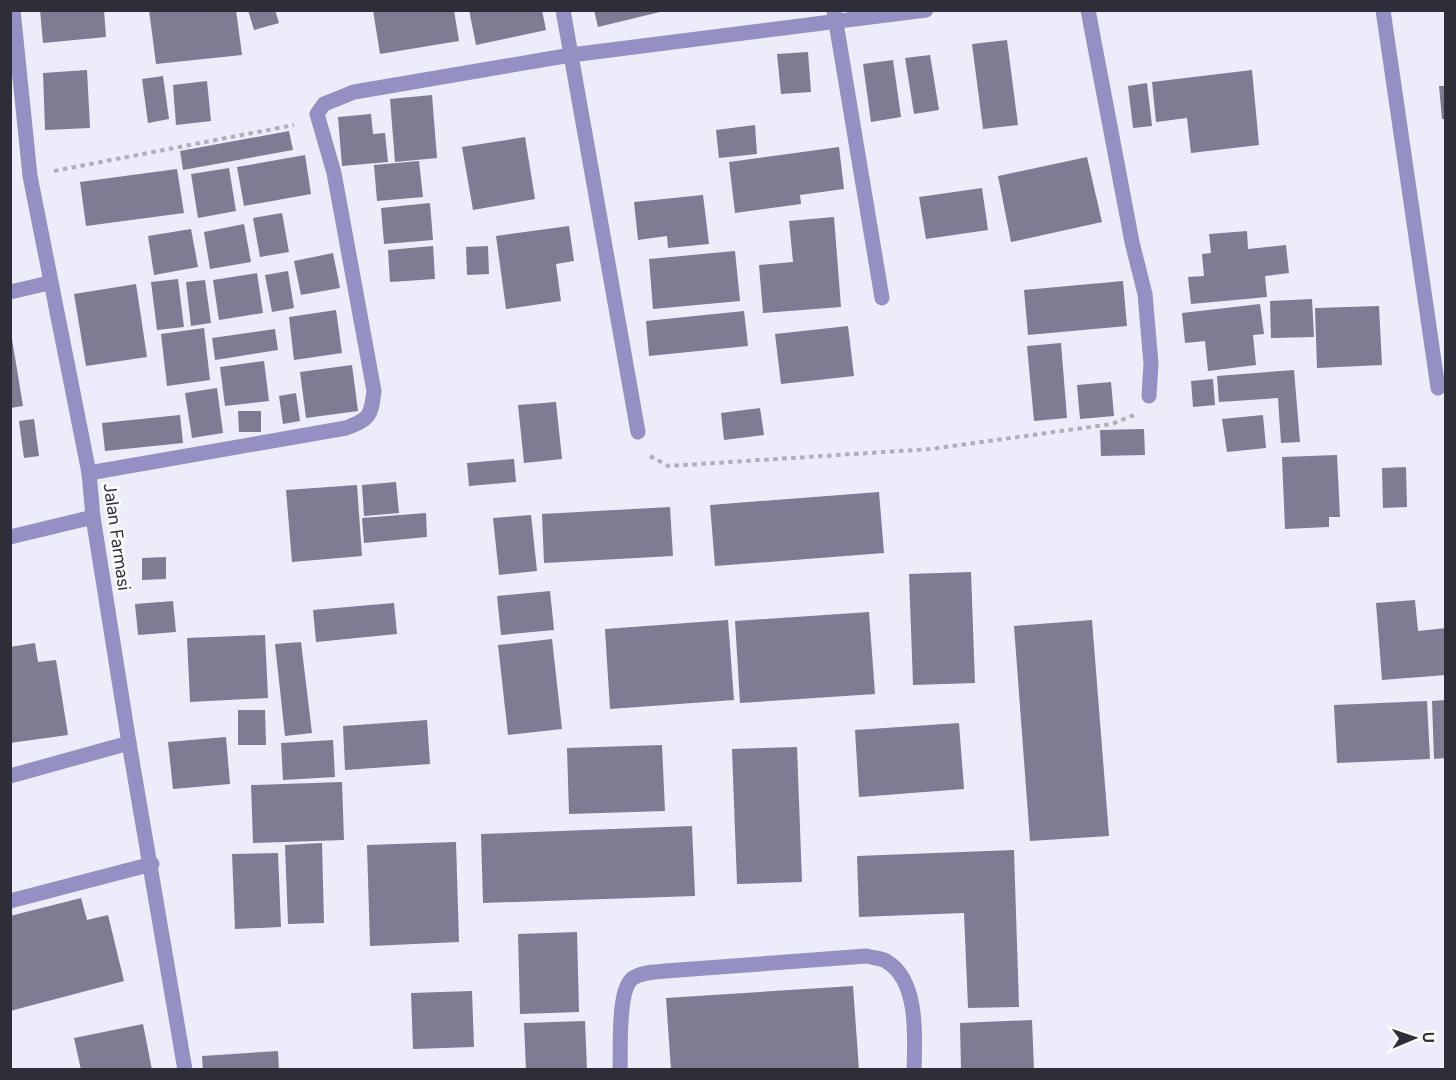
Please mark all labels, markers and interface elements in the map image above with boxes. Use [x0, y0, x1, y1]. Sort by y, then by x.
street label: Jalan Farmasi [99, 482, 135, 592]
north arrow [1384, 1008, 1444, 1068]
text: U [1419, 1032, 1438, 1043]

